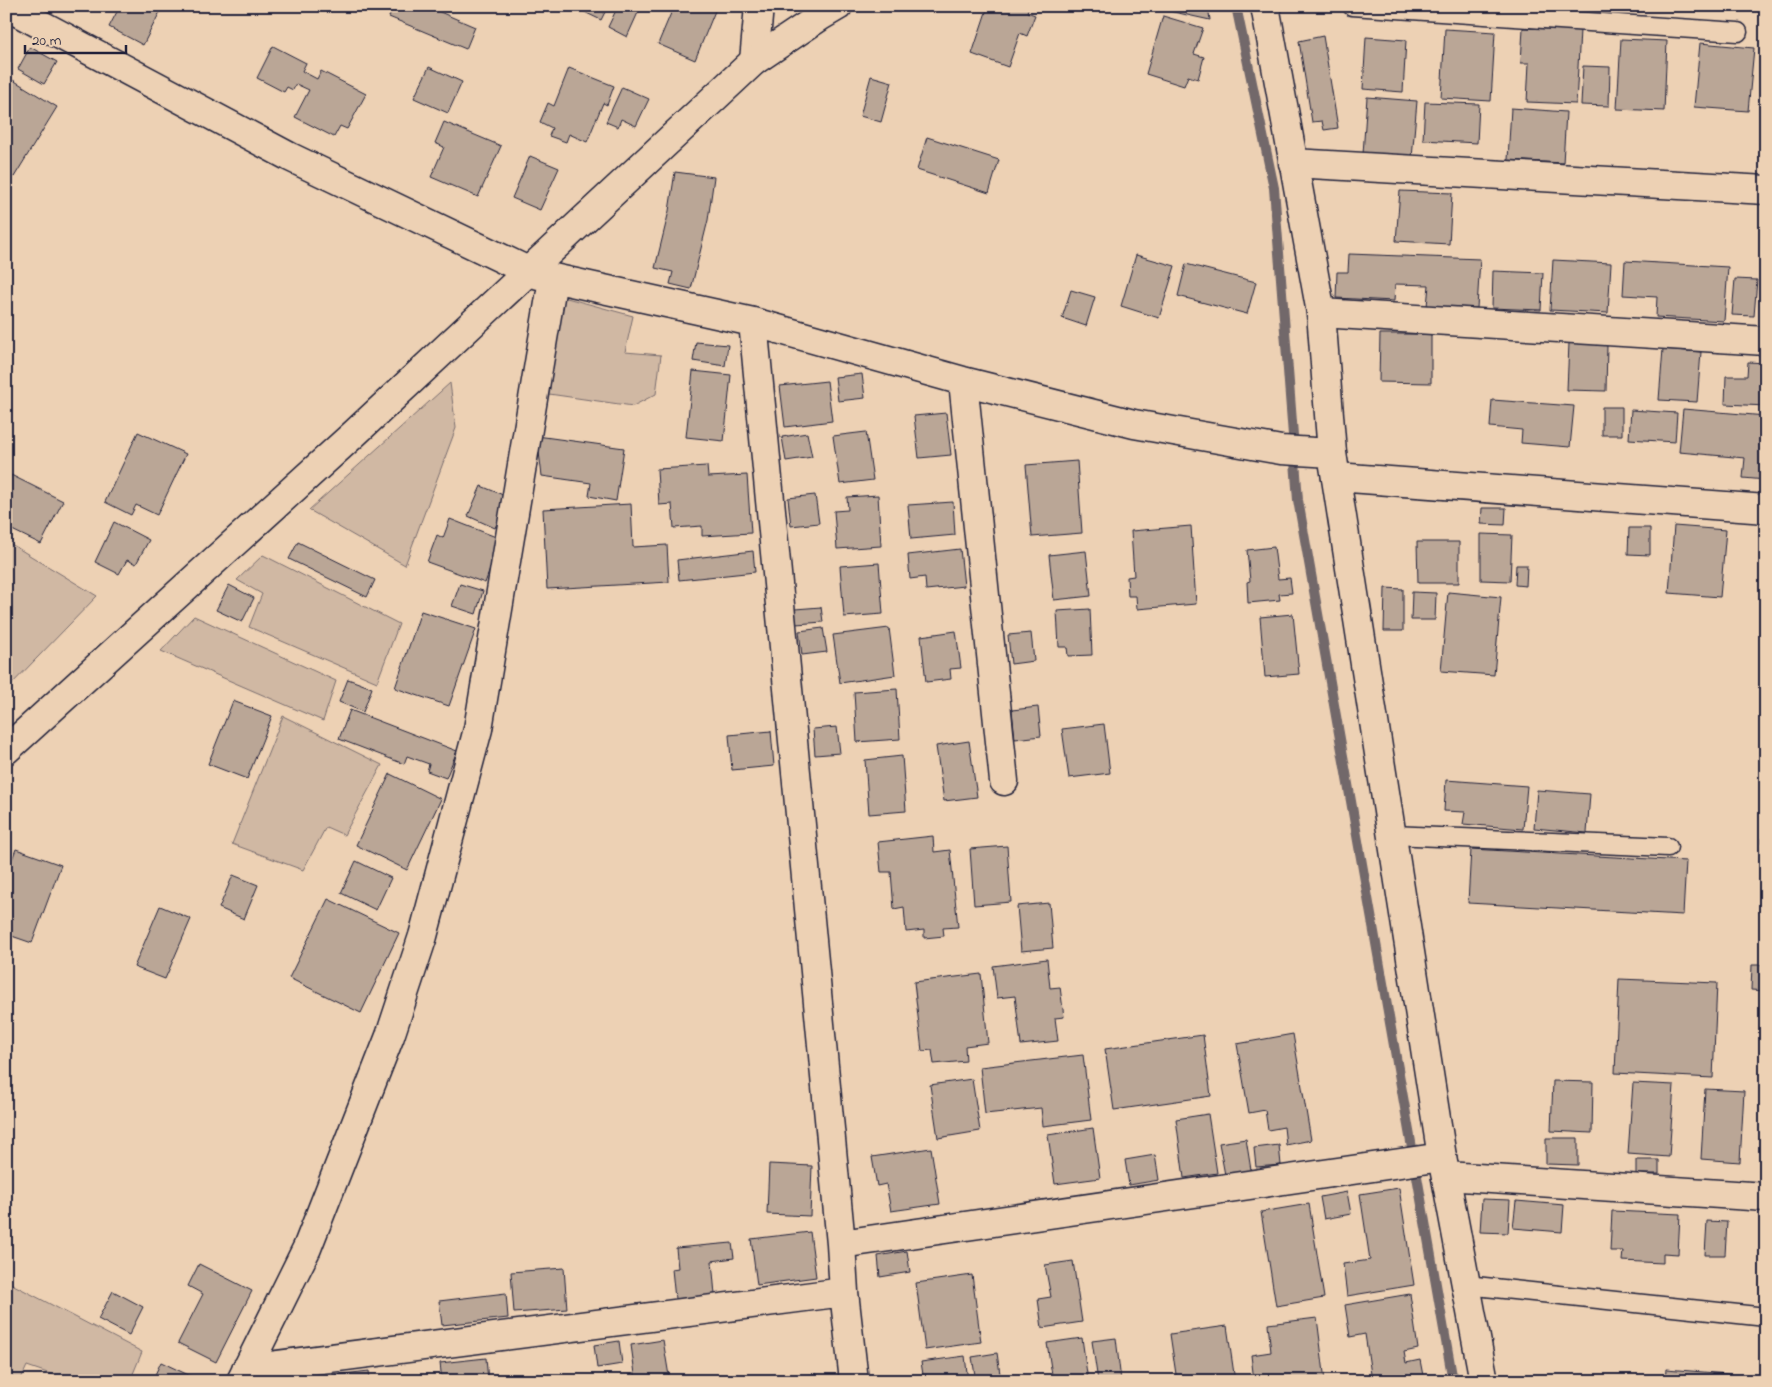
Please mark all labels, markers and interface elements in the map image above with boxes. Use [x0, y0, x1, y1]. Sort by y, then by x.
scale bar [25, 22, 126, 54]
text: 20 m [32, 30, 62, 52]

